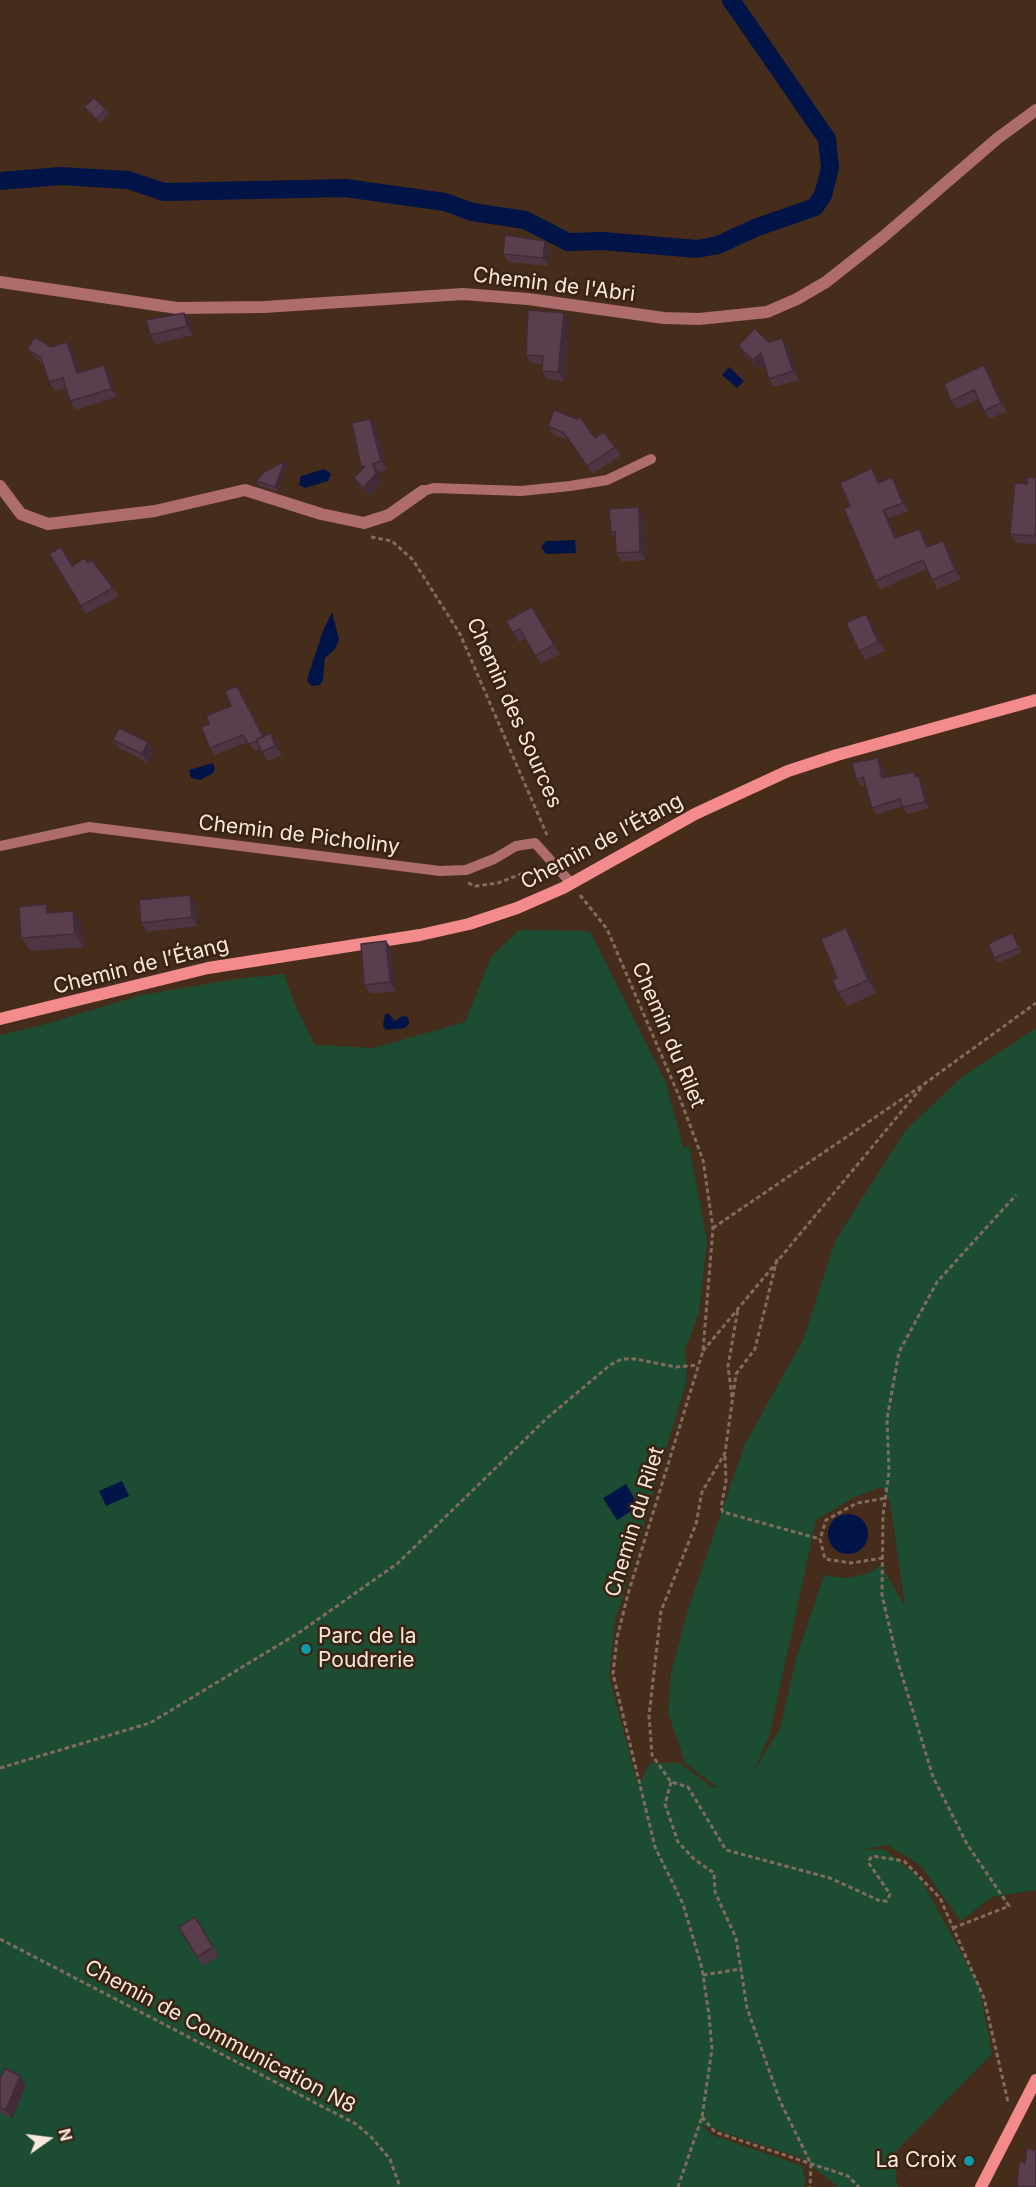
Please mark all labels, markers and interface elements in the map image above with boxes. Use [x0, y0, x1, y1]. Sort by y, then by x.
street label: Chemin de l'Abri [471, 263, 637, 307]
street label: Chemin des Sources [461, 614, 567, 812]
street label: Chemin de l’Étang [517, 789, 687, 895]
street label: Chemin de Picholiny [197, 810, 401, 860]
street label: Chemin de l’Étang [51, 932, 231, 1000]
street label: Chemin du Rilet [626, 958, 710, 1112]
street label: Chemin du Rilet [600, 1444, 670, 1600]
place label: Parc de la Poudrerie [318, 1624, 417, 1674]
marker: Parc de la Poudrerie [299, 1642, 313, 1656]
street label: Chemin de Communication N8 [80, 1955, 360, 2119]
north arrow [18, 2109, 78, 2169]
text: N [54, 2126, 77, 2143]
place label: La Croix [875, 2148, 957, 2174]
marker: La Croix [962, 2154, 976, 2168]

